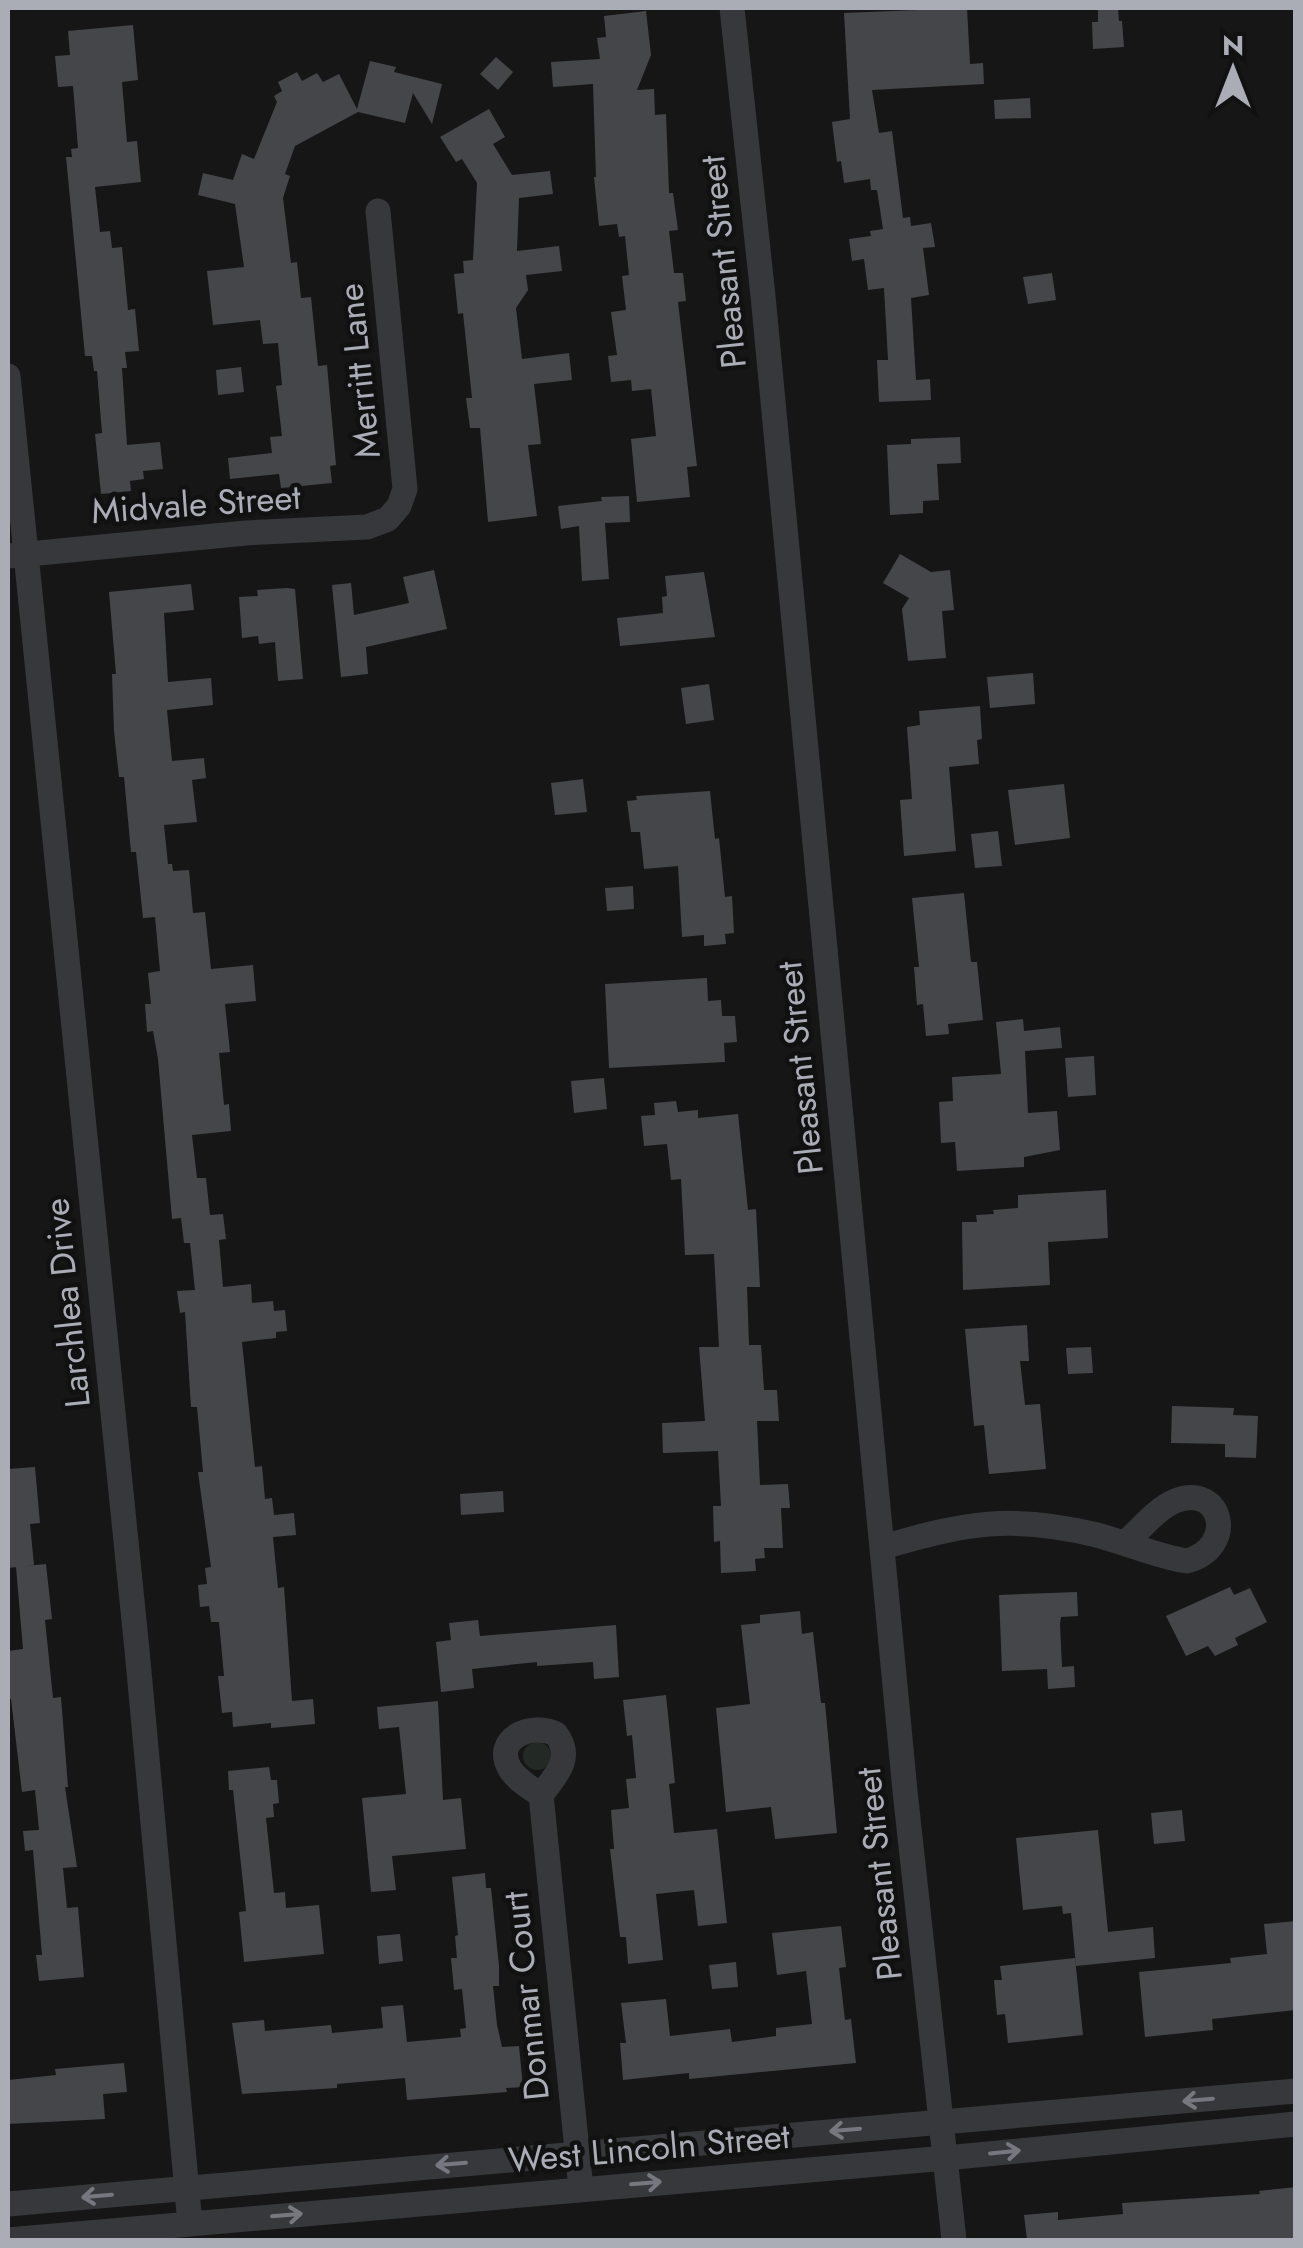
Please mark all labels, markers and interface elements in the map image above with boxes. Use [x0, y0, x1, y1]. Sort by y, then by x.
north arrow [1183, 20, 1283, 120]
text: N [1222, 25, 1244, 66]
street label: Pleasant Street [687, 152, 759, 371]
street label: Merritt Lane [325, 281, 393, 461]
street label: Midvale Street [90, 472, 303, 536]
street label: Pleasant Street [764, 958, 836, 1177]
street label: Larchlea Drive [31, 1196, 103, 1410]
street label: Pleasant Street [843, 1764, 915, 1983]
street label: Donmar Court [490, 1888, 562, 2103]
one-way arrow [1183, 2091, 1215, 2110]
street label: West Lincoln Street [506, 2111, 792, 2185]
one-way arrow [829, 2120, 861, 2139]
one-way arrow [988, 2143, 1020, 2162]
one-way arrow [436, 2154, 468, 2173]
one-way arrow [629, 2174, 661, 2193]
one-way arrow [81, 2186, 114, 2205]
one-way arrow [271, 2206, 303, 2225]

